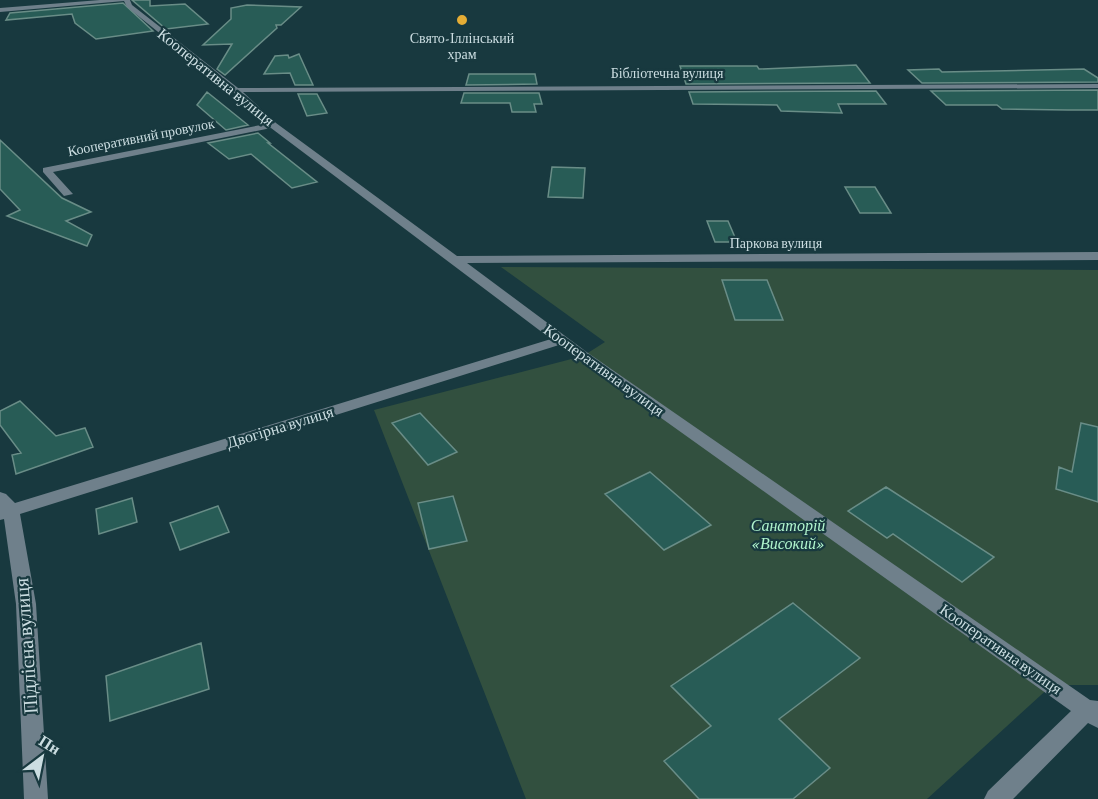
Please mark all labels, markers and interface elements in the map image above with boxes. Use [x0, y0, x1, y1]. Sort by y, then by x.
marker: Свято-Іллінський храм [455, 13, 469, 27]
street label: Кооперативна вулиця [154, 25, 278, 130]
place label: Свято-Іллінський храм [410, 30, 515, 62]
street label: Бібліотечна вулиця [611, 65, 724, 81]
street label: Кооперативний провулок [66, 115, 216, 159]
street label: Паркова вулиця [730, 235, 823, 251]
street label: Кооперативна вулиця [540, 321, 668, 421]
street label: Двогірна вулиця [225, 402, 336, 452]
park label: Санаторій «Високий» [751, 517, 825, 552]
street label: Підлісна вулиця [10, 577, 43, 715]
street label: Кооперативна вулиця [936, 601, 1066, 699]
north arrow [12, 727, 72, 787]
text: Пн [36, 732, 63, 758]

